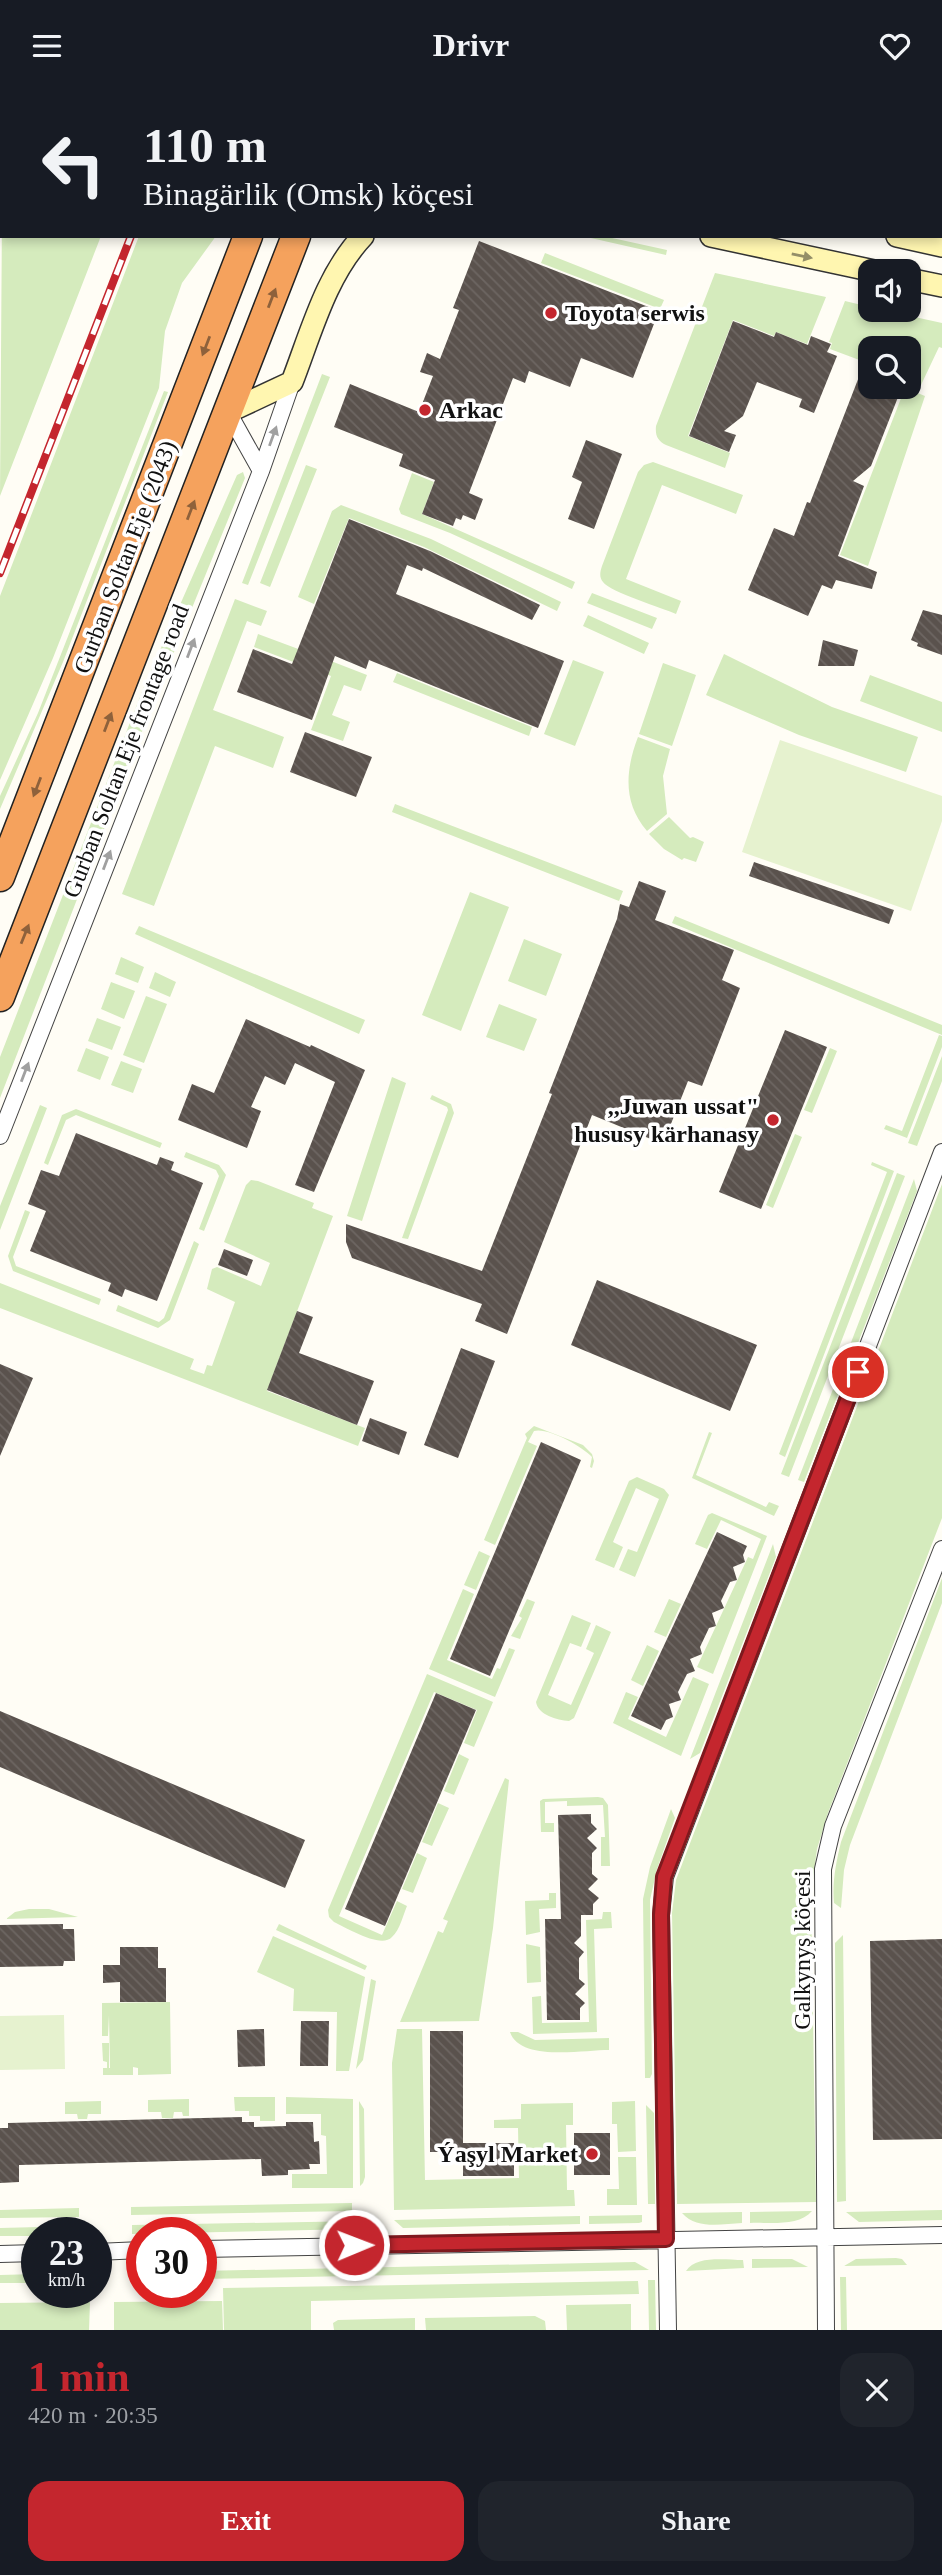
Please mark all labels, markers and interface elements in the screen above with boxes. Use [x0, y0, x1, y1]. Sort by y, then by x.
icon: menu [28, 27, 66, 65]
text: Drivr [433, 27, 509, 63]
icon: heart [876, 27, 914, 65]
text: 110 m [143, 118, 267, 173]
icon: left [28, 119, 119, 210]
text: Binagärlik (Omsk) köçesi [143, 176, 474, 212]
one-way arrow [791, 250, 813, 261]
map controls [858, 259, 921, 399]
button: sound [858, 259, 921, 322]
one-way arrow [267, 287, 278, 308]
place label: Toyota serwis [565, 300, 705, 326]
marker: Toyota serwis [543, 305, 559, 321]
one-way arrow [201, 335, 212, 356]
button: search [858, 336, 921, 399]
place label: Arkac [439, 397, 503, 423]
marker: Arkac [417, 402, 433, 418]
one-way arrow [268, 426, 279, 447]
street label: Gurban Soltan Eje (2043) [69, 437, 181, 677]
one-way arrow [185, 499, 196, 520]
street label: Gurban Soltan Eje frontage road [58, 601, 194, 901]
one-way arrow [185, 638, 196, 659]
one-way arrow [103, 712, 114, 733]
one-way arrow [31, 776, 42, 797]
one-way arrow [102, 849, 113, 870]
one-way arrow [20, 923, 31, 944]
one-way arrow [19, 1061, 30, 1082]
place label: ,,Juwan ussat" hususy kärhanasy [574, 1093, 759, 1147]
marker: ,,Juwan ussat" hususy kärhanasy [765, 1112, 781, 1128]
pin [828, 1342, 888, 1402]
icon: arrive [839, 1353, 877, 1391]
street label: Galkynyş köçesi [789, 1870, 815, 2030]
place label: Ýaşyl Market [437, 2141, 578, 2167]
marker: Ýaşyl Market [584, 2146, 600, 2162]
position arrow [317, 2208, 391, 2282]
speed limit sign: 30 [126, 2217, 217, 2308]
text: 23 [49, 2234, 84, 2273]
text: km/h [48, 2270, 85, 2290]
button: close [840, 2353, 914, 2427]
text: 1 min [28, 2354, 130, 2400]
text: 420 m · 20:35 [28, 2403, 158, 2428]
button: Exit [28, 2481, 464, 2561]
button: Share [478, 2481, 914, 2561]

